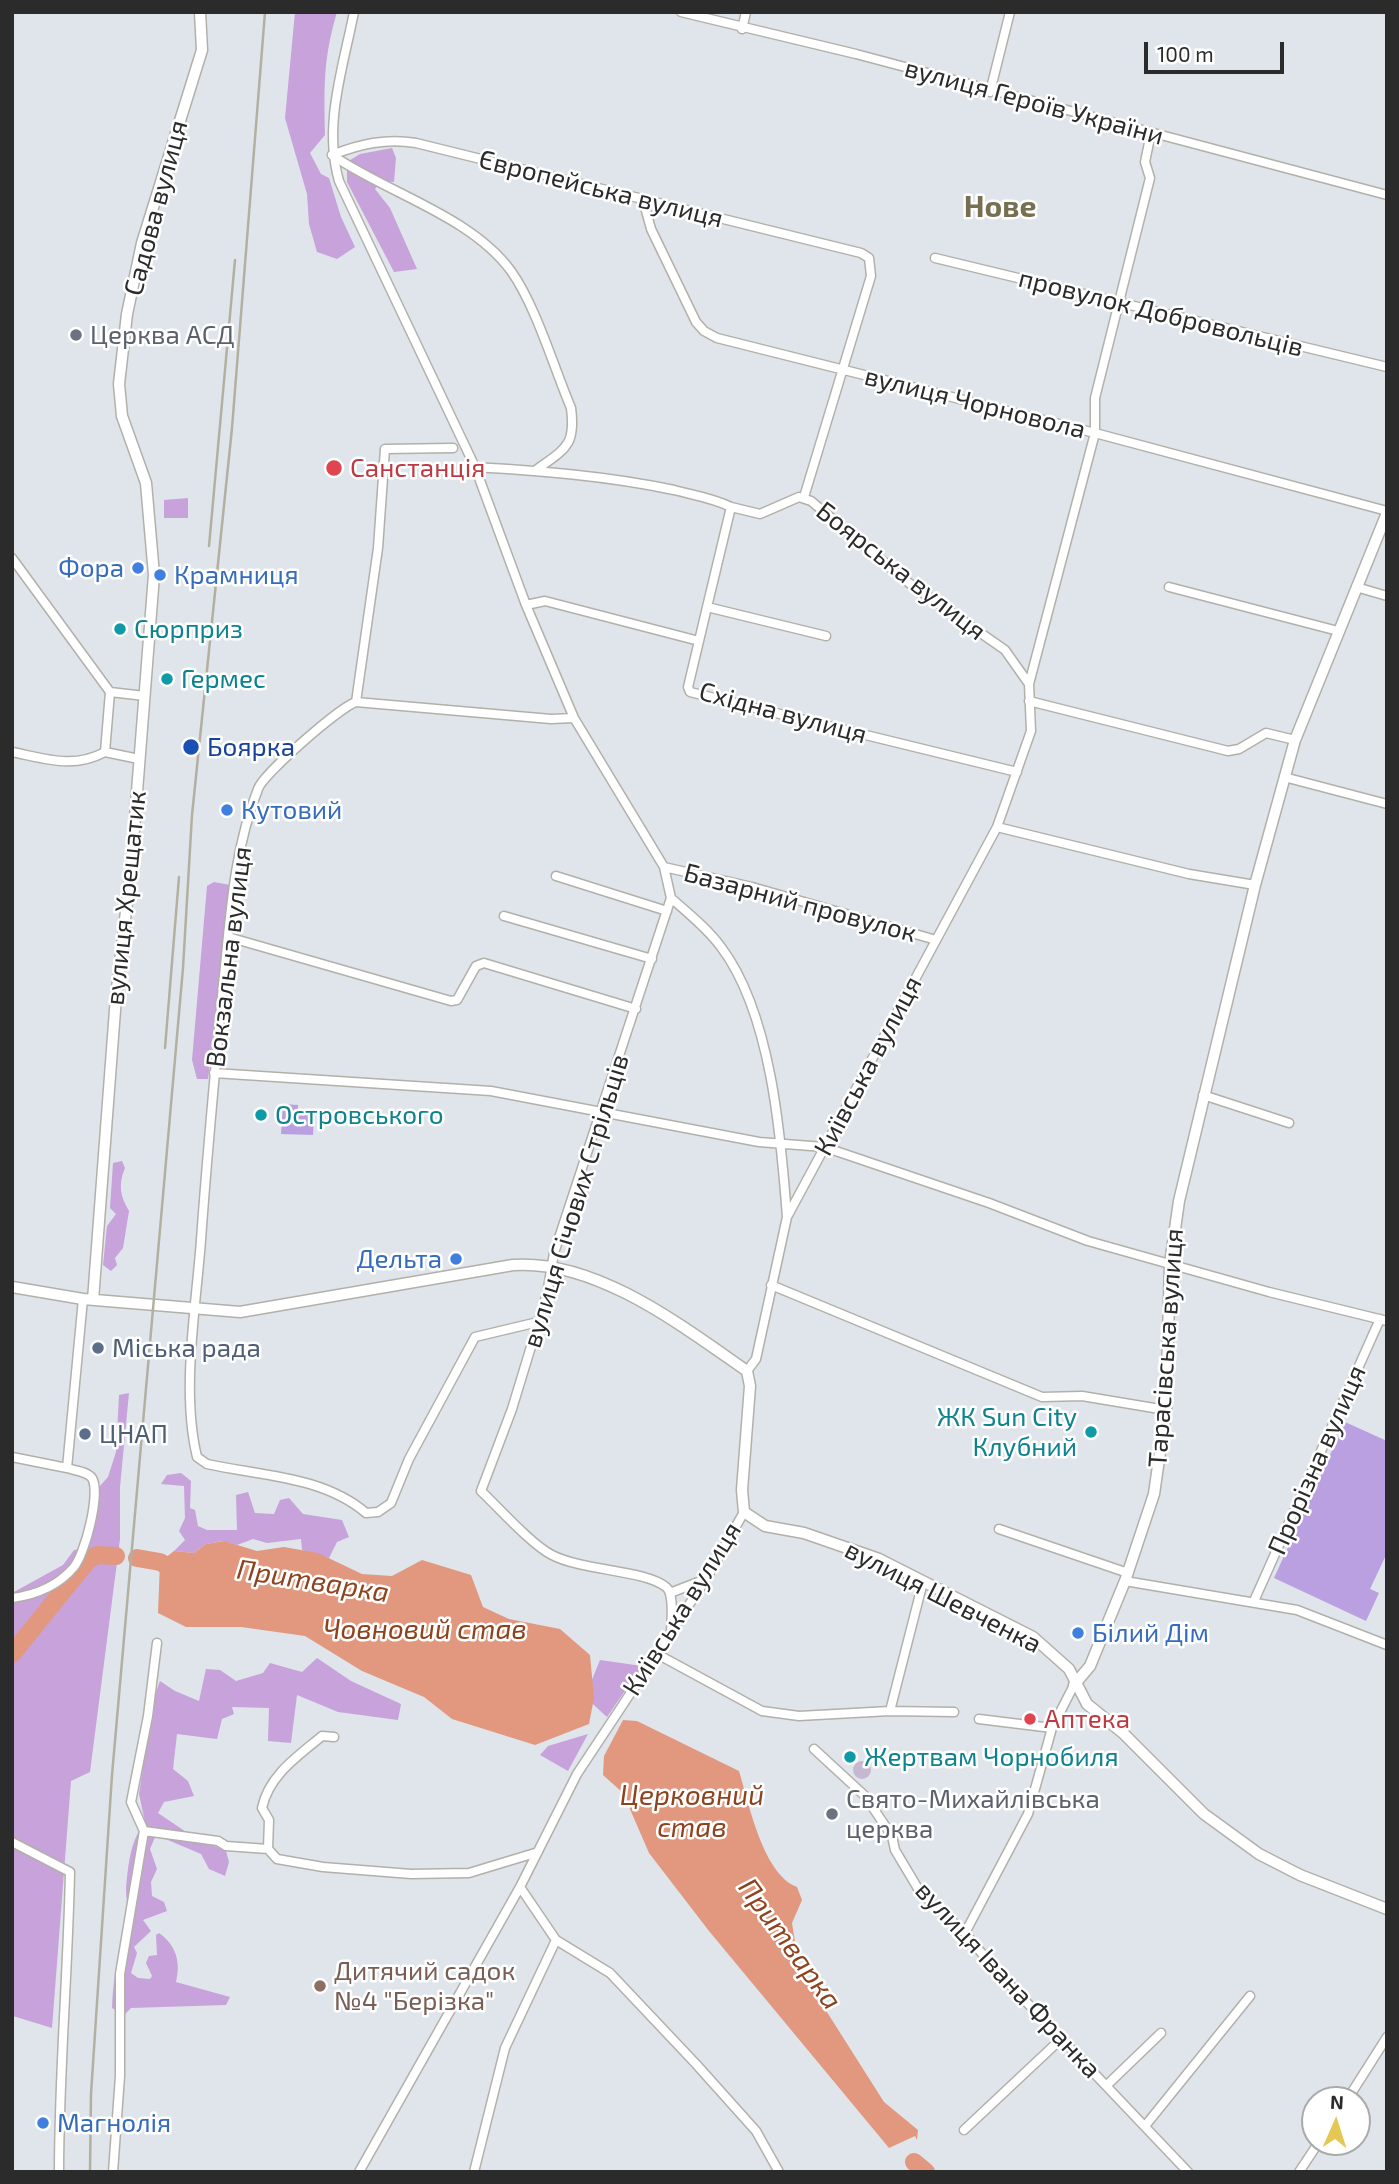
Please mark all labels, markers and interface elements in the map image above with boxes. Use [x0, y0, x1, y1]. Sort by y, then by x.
scale bar [1147, 28, 1287, 72]
text: 100 m [1157, 41, 1214, 66]
street label: вулиця Героїв України [901, 52, 1167, 152]
street label: Садова вулиця [118, 117, 194, 299]
street label: Європейська вулиця [476, 144, 726, 234]
district label: Нове [964, 189, 1036, 225]
street label: провулок Добровольців [1015, 262, 1307, 364]
place label: Церква АСД [90, 319, 235, 351]
marker: Церква АСД [68, 327, 84, 343]
street label: вулиця Чорновола [861, 360, 1089, 446]
place label: Санстанція [350, 452, 485, 484]
marker: Санстанція [324, 458, 344, 478]
street label: Боярська вулиця [810, 495, 992, 647]
place label: Фора [58, 552, 124, 584]
place label: Крамниця [174, 559, 299, 591]
marker: Фора [130, 560, 146, 576]
marker: Крамниця [152, 567, 168, 583]
place label: Сюрприз [134, 613, 243, 645]
marker: Сюрприз [112, 621, 128, 637]
place label: Гермес [181, 663, 266, 695]
marker: Гермес [159, 671, 175, 687]
street label: Східна вулиця [696, 676, 870, 750]
place label: Боярка [207, 731, 295, 763]
marker: Боярка [181, 737, 201, 757]
street label: вулиця Хрещатик [99, 789, 153, 1007]
place label: Кутовий [241, 794, 342, 826]
marker: Кутовий [219, 802, 235, 818]
street label: Вокзальна вулиця [200, 845, 258, 1069]
street label: Базарний провулок [680, 857, 920, 949]
street label: Київська вулиця [808, 971, 928, 1161]
street label: вулиця Січових Стрільців [516, 1050, 636, 1352]
place label: Островського [275, 1099, 444, 1131]
marker: Островського [253, 1107, 269, 1123]
street label: Тарасівська вулиця [1142, 1227, 1190, 1469]
place label: Дельта [356, 1243, 442, 1275]
marker: Дельта [448, 1251, 464, 1267]
place label: Міська рада [112, 1332, 261, 1364]
marker: Міська рада [90, 1340, 106, 1356]
street label: Прорізна вулиця [1261, 1361, 1373, 1559]
place label: ЖК Sun City Клубний [937, 1401, 1077, 1462]
place label: ЦНАП [99, 1418, 168, 1450]
marker: ЖК Sun City Клубний [1083, 1424, 1099, 1440]
marker: ЦНАП [77, 1426, 93, 1442]
street label: Київська вулиця [616, 1516, 748, 1702]
street label: вулиця Шевченка [840, 1534, 1046, 1660]
water label: Притварка [234, 1552, 392, 1610]
water label: Човновий став [323, 1613, 527, 1647]
place label: Білий Дім [1092, 1617, 1209, 1649]
marker: Білий Дім [1070, 1625, 1086, 1641]
place label: Аптека [1044, 1703, 1130, 1735]
marker: Аптека [1022, 1711, 1038, 1727]
place label: Жертвам Чорнобиля [864, 1741, 1119, 1773]
marker: Жертвам Чорнобиля [842, 1749, 858, 1765]
water label: Церковний став [620, 1779, 764, 1845]
place label: Свято-Михайлівська церква [846, 1783, 1100, 1844]
marker: Свято-Михайлівська церква [824, 1806, 840, 1822]
water label: Притварка [731, 1872, 849, 2016]
street label: вулиця Івана Франка [909, 1875, 1107, 2085]
place label: Дитячий садок №4 "Берізка" [334, 1955, 515, 2016]
marker: Дитячий садок №4 "Берізка" [312, 1978, 328, 1994]
north arrow [1301, 2086, 1371, 2156]
text: N [1330, 2090, 1344, 2113]
place label: Магнолія [57, 2107, 171, 2139]
marker: Магнолія [35, 2115, 51, 2131]

